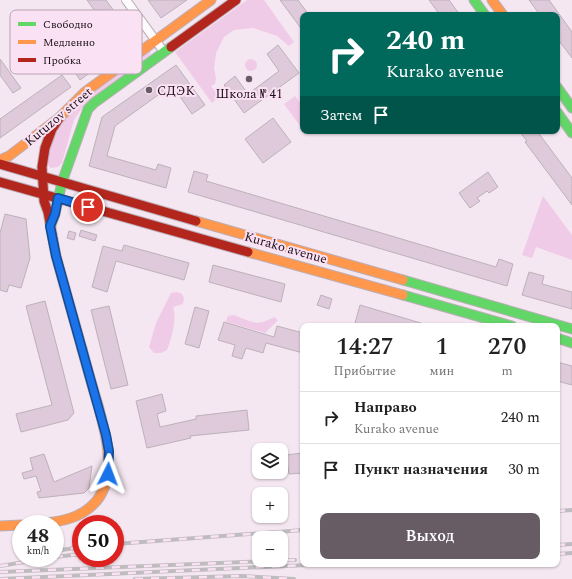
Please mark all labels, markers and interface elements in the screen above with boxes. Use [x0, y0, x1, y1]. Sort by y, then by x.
legend [10, 10, 142, 74]
text: Свободно [43, 16, 93, 33]
text: 240 m [386, 19, 465, 62]
icon: right [320, 28, 372, 80]
text: Медленно [43, 34, 95, 51]
text: Пробка [43, 52, 82, 69]
text: Kurako avenue [386, 58, 504, 85]
marker: Школа № 41 [244, 74, 254, 84]
place label: СДЭК [157, 81, 195, 101]
street label: Kutuzov street [20, 82, 97, 151]
place label: Школа № 41 [215, 84, 283, 104]
marker: СДЭК [144, 85, 154, 95]
text: Затем [320, 104, 362, 127]
icon: arrive [370, 104, 392, 126]
pin [71, 190, 105, 224]
icon: arrive [77, 196, 99, 218]
street label: Kurako avenue [242, 227, 329, 269]
text: 14:27 [336, 329, 394, 365]
text: 1 [435, 329, 448, 365]
text: 270 [488, 329, 526, 365]
text: Прибытие [334, 361, 396, 381]
text: мин [430, 361, 454, 381]
text: m [502, 361, 513, 381]
text: Направо [354, 396, 417, 419]
text: 240 m [501, 406, 540, 429]
icon: right [320, 407, 342, 429]
text: Kurako avenue [354, 419, 439, 439]
map controls [252, 443, 288, 567]
button: layers [252, 443, 288, 479]
position arrow [87, 453, 129, 495]
text: Пункт назначения [354, 458, 488, 481]
text: 30 m [508, 458, 540, 481]
icon: arrive [320, 459, 342, 481]
button: + [252, 487, 288, 523]
button: Выход [320, 513, 540, 559]
speed limit sign: 50 [72, 515, 124, 567]
text: 48 [27, 521, 49, 551]
button: − [252, 531, 288, 567]
text: km/h [27, 543, 49, 559]

